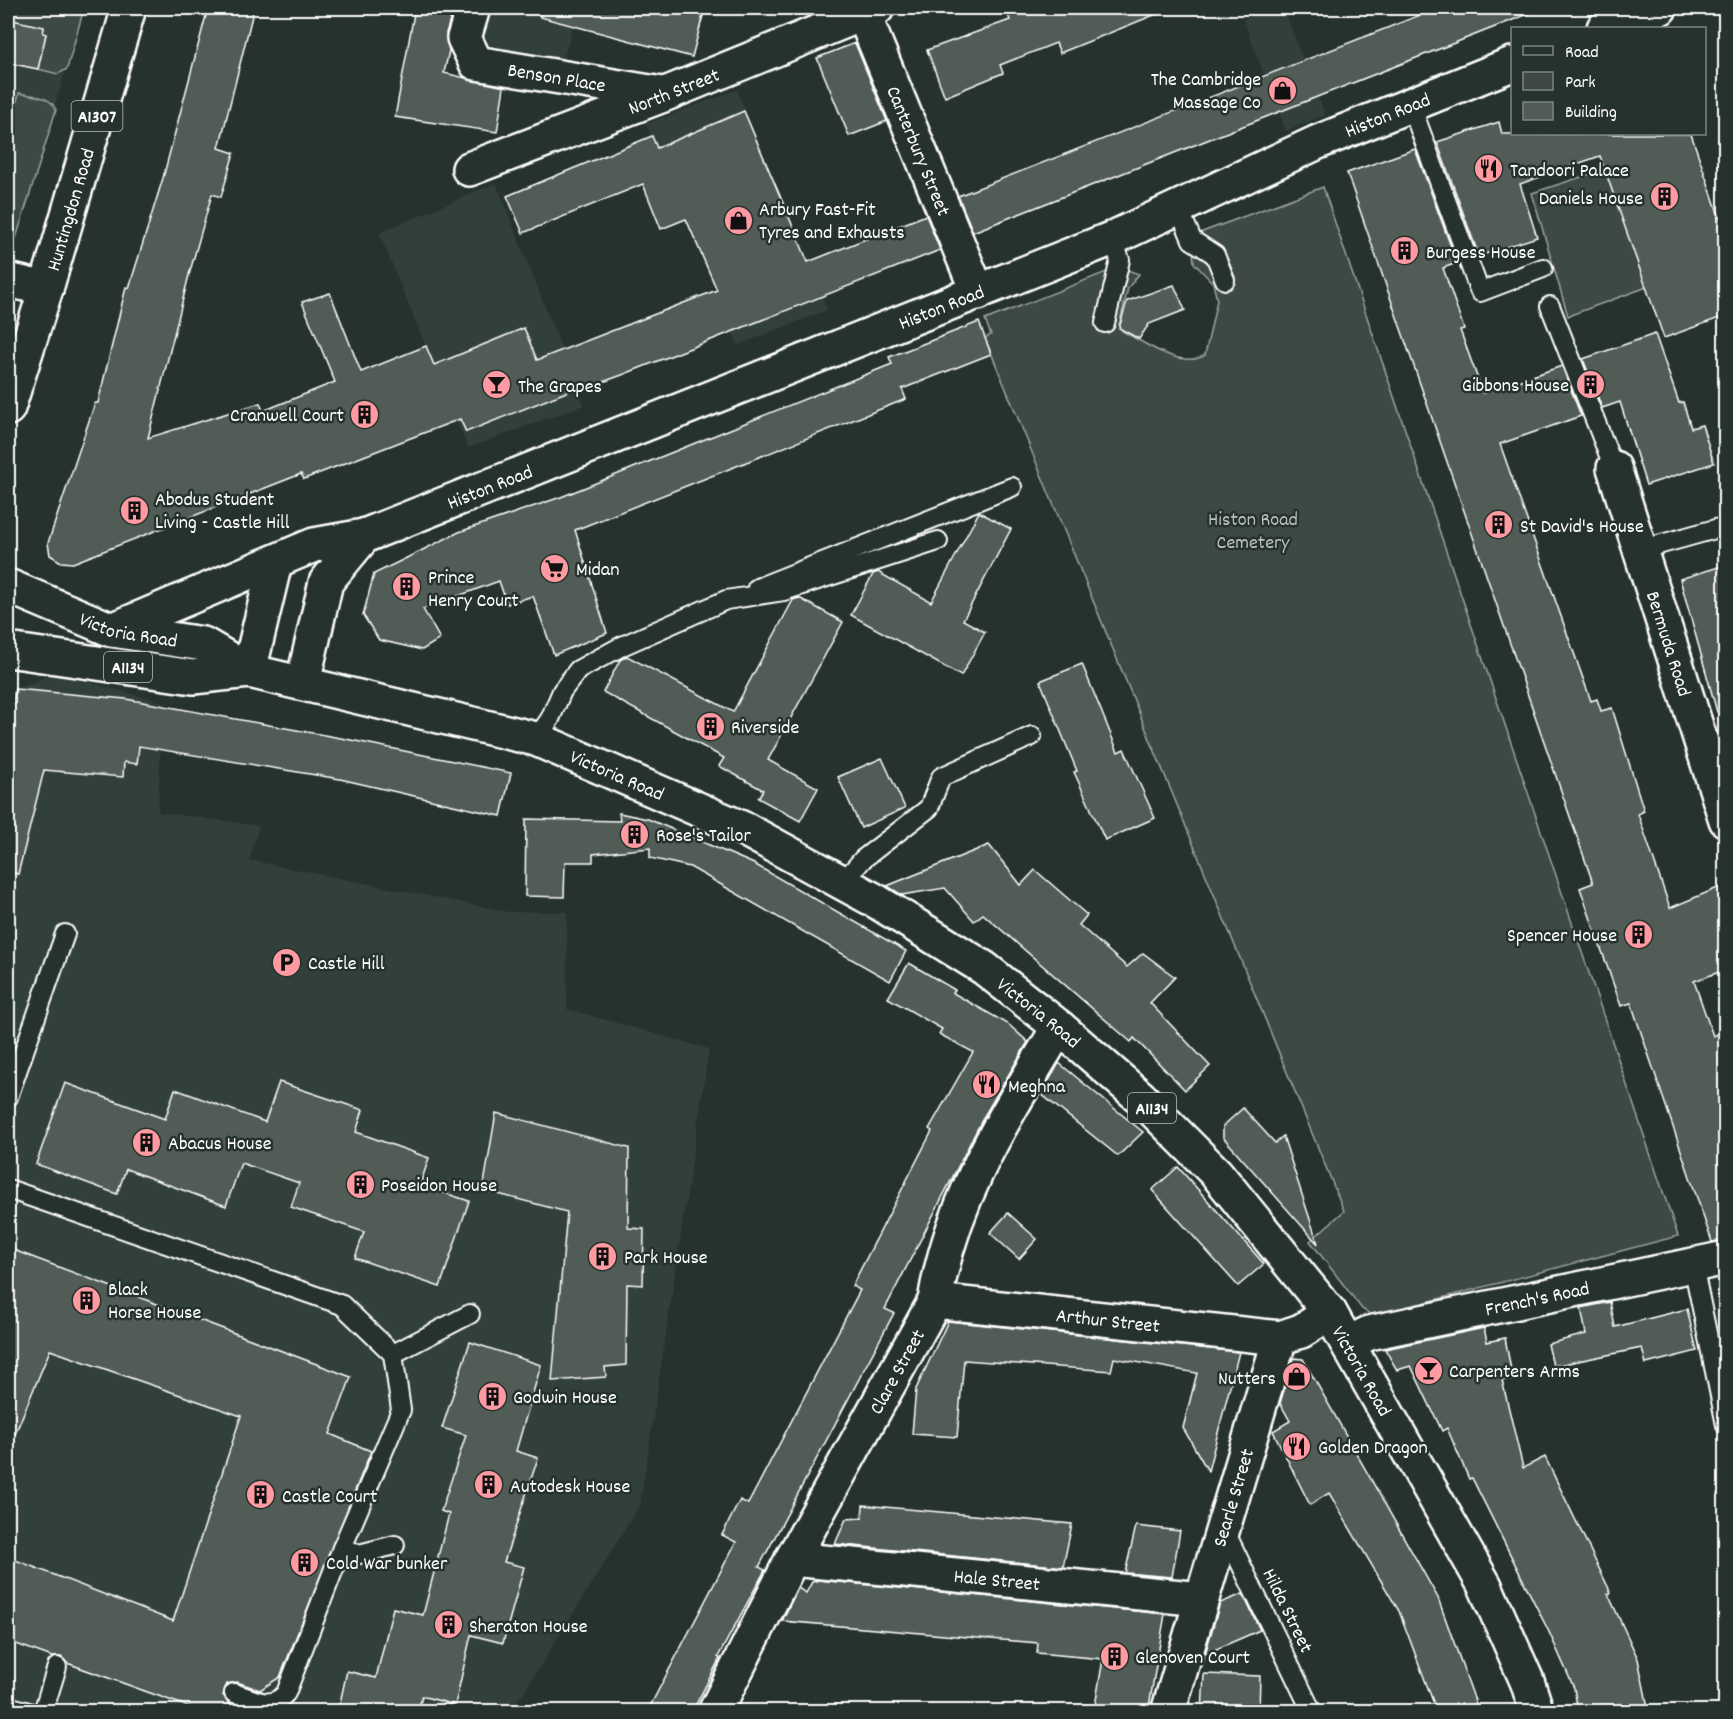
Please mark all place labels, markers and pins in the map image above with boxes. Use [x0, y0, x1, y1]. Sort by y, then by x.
place label: The Cambridge Massage Co [1151, 67, 1261, 118]
shop icon: The Cambridge Massage Co [1266, 74, 1298, 106]
restaurant icon: Tandoori Palace [1473, 153, 1505, 185]
place label: Tandoori Palace [1510, 158, 1629, 186]
building icon: Daniels House [1648, 181, 1680, 213]
place label: Daniels House [1539, 186, 1643, 214]
place label: Arbury Fast-Fit Tyres and Exhausts [759, 197, 905, 248]
shop icon: Arbury Fast-Fit Tyres and Exhausts [722, 204, 754, 236]
building icon: Burgess House [1389, 235, 1421, 267]
place label: Burgess House [1426, 240, 1536, 268]
building icon: Gibbons House [1574, 368, 1606, 400]
bar icon: The Grapes [481, 369, 513, 401]
place label: Gibbons House [1462, 373, 1569, 401]
place label: The Grapes [518, 374, 602, 402]
building icon: Cranwell Court [349, 398, 381, 430]
place label: Cranwell Court [230, 403, 344, 431]
place label: Abodus Student Living - Castle Hill [155, 487, 290, 538]
building icon: Abodus Student Living - Castle Hill [118, 494, 150, 526]
building icon: St David's House [1483, 509, 1515, 541]
place label: St David's House [1520, 514, 1644, 542]
supermarket icon: Midan [539, 552, 571, 584]
place label: Midan [576, 557, 619, 585]
place label: Prince Henry Court [428, 565, 519, 616]
building icon: Prince Henry Court [391, 571, 423, 603]
building icon: Riverside [694, 710, 726, 742]
place label: Riverside [731, 715, 799, 743]
building icon: Rose's Tailor [619, 818, 651, 850]
place label: Rose's Tailor [656, 823, 751, 851]
building icon: Spencer House [1622, 918, 1654, 950]
place label: Spencer House [1507, 923, 1617, 951]
parking icon: Castle Hill [271, 946, 303, 978]
place label: Castle Hill [308, 951, 385, 979]
restaurant icon: Meghna [971, 1069, 1003, 1101]
place label: Meghna [1008, 1074, 1066, 1102]
building icon: Abacus House [131, 1126, 163, 1158]
place label: Abacus House [168, 1131, 272, 1159]
building icon: Poseidon House [344, 1168, 376, 1200]
place label: Poseidon House [381, 1173, 497, 1201]
building icon: Park House [587, 1240, 619, 1272]
place label: Park House [624, 1245, 708, 1273]
place label: Black Horse House [108, 1277, 202, 1328]
building icon: Black Horse House [71, 1284, 103, 1316]
bar icon: Carpenters Arms [1412, 1354, 1444, 1386]
place label: Carpenters Arms [1449, 1359, 1580, 1387]
shop icon: Nutters [1281, 1361, 1313, 1393]
place label: Nutters [1218, 1366, 1276, 1394]
building icon: Godwin House [476, 1380, 508, 1412]
place label: Godwin House [513, 1385, 617, 1413]
restaurant icon: Golden Dragon [1281, 1430, 1313, 1462]
place label: Golden Dragon [1318, 1435, 1428, 1463]
building icon: Autodesk House [473, 1469, 505, 1501]
place label: Autodesk House [510, 1474, 630, 1502]
building icon: Castle Court [245, 1479, 277, 1511]
place label: Castle Court [282, 1484, 377, 1512]
building icon: Cold War bunker [289, 1546, 321, 1578]
place label: Cold War bunker [326, 1551, 448, 1579]
building icon: Sheraton House [432, 1609, 464, 1641]
place label: Sheraton House [469, 1614, 588, 1642]
building icon: Glenoven Court [1098, 1640, 1130, 1672]
place label: Glenoven Court [1135, 1645, 1250, 1673]

